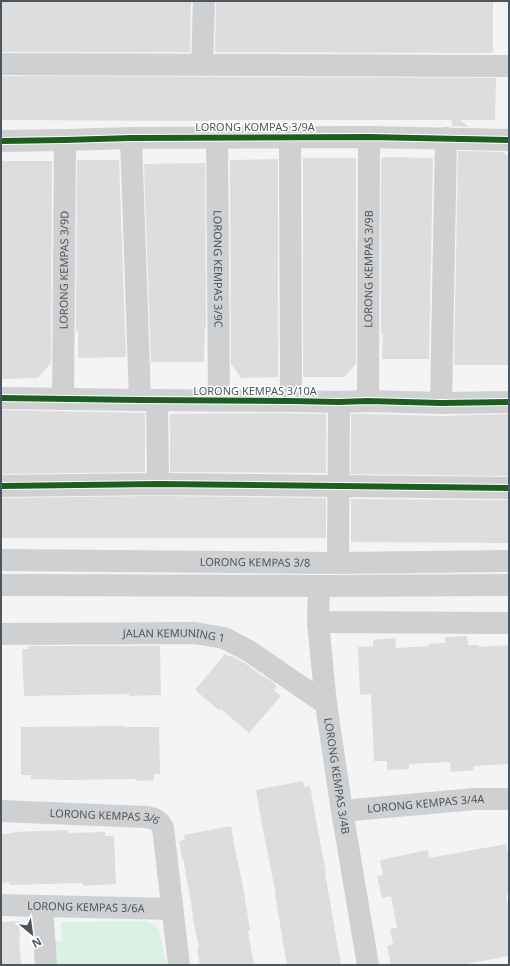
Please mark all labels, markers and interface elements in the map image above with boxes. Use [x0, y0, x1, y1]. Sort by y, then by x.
street label: LORONG KOMPAS 3/9A [195, 119, 316, 134]
street label: LORONG KEMPAS 3/9C [211, 210, 226, 328]
street label: LORONG KEMPAS 3/9B [360, 210, 376, 328]
street label: LORONG KEMPAS 3/9D [56, 211, 71, 329]
street label: LORONG KEMPAS 3/10A [193, 383, 318, 398]
street label: LORONG KEMPAS 3/8 [200, 554, 310, 570]
street label: JALAN KEMUNING 1 [122, 625, 226, 645]
street label: LORONG KEMPAS 3/4B [321, 716, 354, 835]
street label: LORONG KEMPAS 3/4A [366, 791, 485, 816]
street label: LORONG KEMPAS 3/6 [49, 805, 163, 828]
street label: LORONG KEMPAS 3/6A [27, 898, 146, 915]
north arrow [12, 914, 52, 954]
text: N [30, 934, 45, 952]

